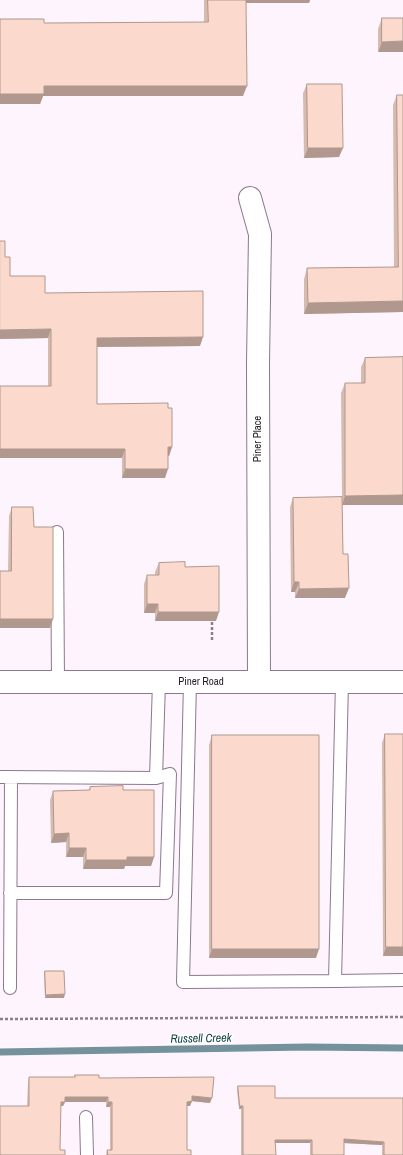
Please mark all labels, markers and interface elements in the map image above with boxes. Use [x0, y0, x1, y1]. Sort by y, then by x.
street label: Piner Place [251, 416, 265, 462]
street label: Piner Road [178, 675, 224, 689]
water label: Russell Creek [170, 1031, 232, 1047]

